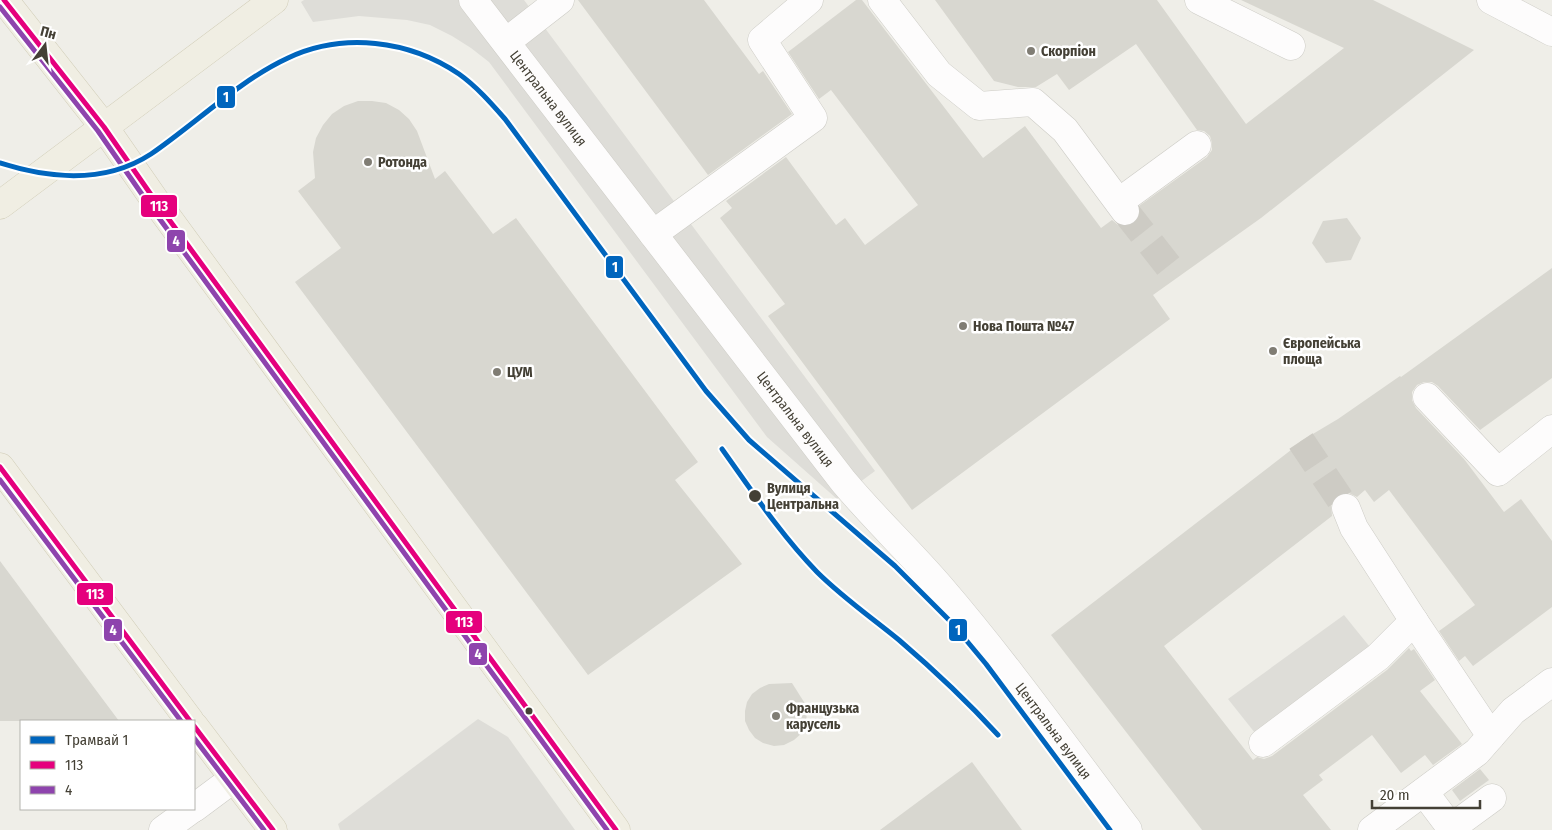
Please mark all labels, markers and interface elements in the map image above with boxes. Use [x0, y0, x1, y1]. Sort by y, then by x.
north arrow [20, 20, 70, 70]
text: Пн [38, 23, 58, 43]
place label: Скорпіон [1041, 43, 1096, 60]
marker: Скорпіон [1025, 45, 1037, 57]
street label: Центральна вулиця [506, 47, 590, 150]
line badge: 1 [216, 85, 236, 109]
text: 1 [223, 89, 229, 106]
place label: Ротонда [378, 154, 427, 171]
marker: Ротонда [362, 156, 374, 168]
line badge: 113 [140, 194, 178, 218]
text: 113 [150, 198, 168, 215]
line badge: 4 [166, 229, 186, 253]
text: 4 [172, 233, 180, 250]
line badge: 1 [605, 255, 624, 279]
text: 1 [612, 259, 618, 276]
place label: Нова Пошта №47 [973, 318, 1074, 335]
marker: Нова Пошта №47 [957, 320, 969, 332]
place label: Європейська площа [1283, 335, 1361, 368]
marker: Європейська площа [1267, 345, 1279, 357]
place label: ЦУМ [507, 364, 533, 381]
marker: ЦУМ [491, 366, 503, 378]
street label: Центральна вулиця [753, 368, 837, 471]
place label: Вулиця Центральна [767, 480, 839, 513]
marker: Вулиця Центральна [747, 488, 763, 504]
line badge: 113 [76, 582, 114, 606]
text: 113 [86, 586, 104, 603]
line badge: 113 [445, 610, 483, 634]
text: 113 [455, 614, 473, 631]
line badge: 4 [103, 618, 123, 642]
line badge: 1 [948, 618, 968, 642]
text: 4 [109, 622, 117, 639]
text: 1 [955, 622, 961, 639]
line badge: 4 [468, 642, 488, 666]
text: 4 [474, 646, 482, 663]
street label: Центральна вулиця [1012, 680, 1095, 783]
place label: Французька карусель [786, 700, 859, 733]
unlabelled marker [524, 706, 534, 716]
marker: Французька карусель [770, 710, 782, 722]
legend [20, 720, 195, 810]
text: Трамвай 1 [65, 731, 128, 749]
text: 113 [65, 756, 83, 774]
scale bar [1372, 778, 1480, 810]
text: 4 [65, 781, 72, 799]
text: 20 m [1380, 786, 1410, 804]

